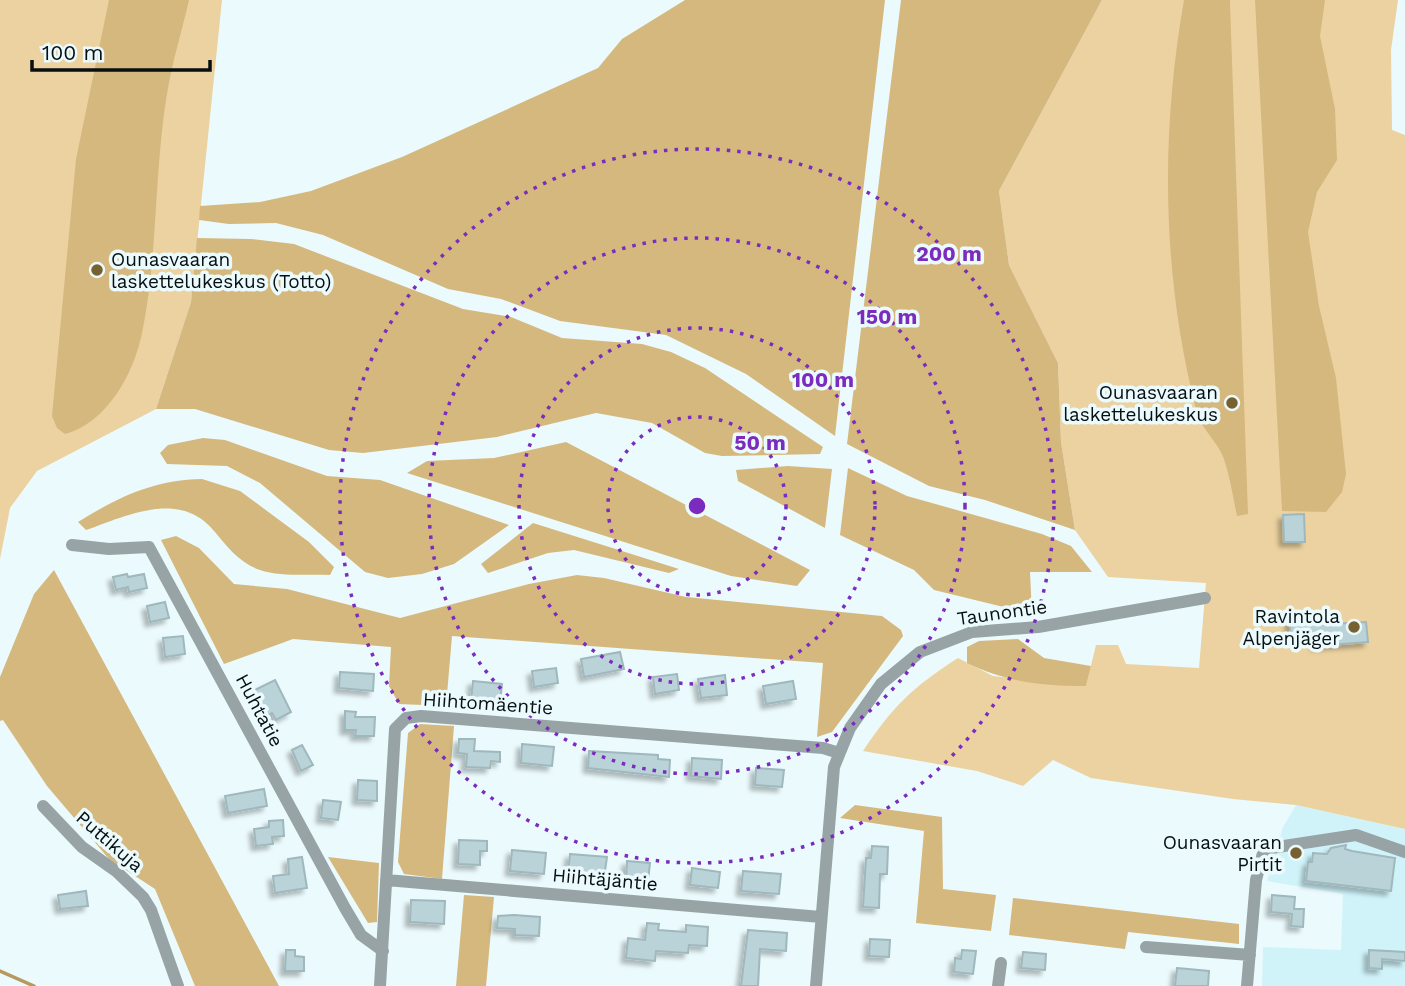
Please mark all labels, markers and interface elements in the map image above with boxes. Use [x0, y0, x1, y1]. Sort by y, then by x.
scale bar [32, 28, 210, 72]
text: 100 m [42, 40, 104, 65]
text: 200 m [916, 241, 982, 266]
place label: Ounasvaaran laskettelukeskus (Totto) [111, 248, 331, 293]
marker: Ounasvaaran laskettelukeskus (Totto) [89, 262, 105, 278]
text: 150 m [857, 304, 917, 329]
text: 100 m [792, 367, 854, 392]
place label: Ounasvaaran laskettelukeskus [1063, 381, 1218, 426]
marker: Ounasvaaran laskettelukeskus [1224, 395, 1240, 411]
text: 50 m [734, 430, 786, 455]
centre of rings [685, 494, 709, 518]
street label: Taunontie [956, 595, 1049, 630]
place label: Ravintola Alpenjäger [1242, 605, 1340, 650]
marker: Ravintola Alpenjäger [1346, 619, 1362, 635]
street label: Huhtatie [231, 670, 288, 751]
street label: Hiihtomäentie [422, 687, 554, 720]
street label: Puttikuja [71, 806, 148, 877]
place label: Ounasvaaran Pirtit [1163, 831, 1282, 876]
marker: Ounasvaaran Pirtit [1288, 845, 1304, 861]
street label: Hiihtäjäntie [551, 863, 659, 896]

